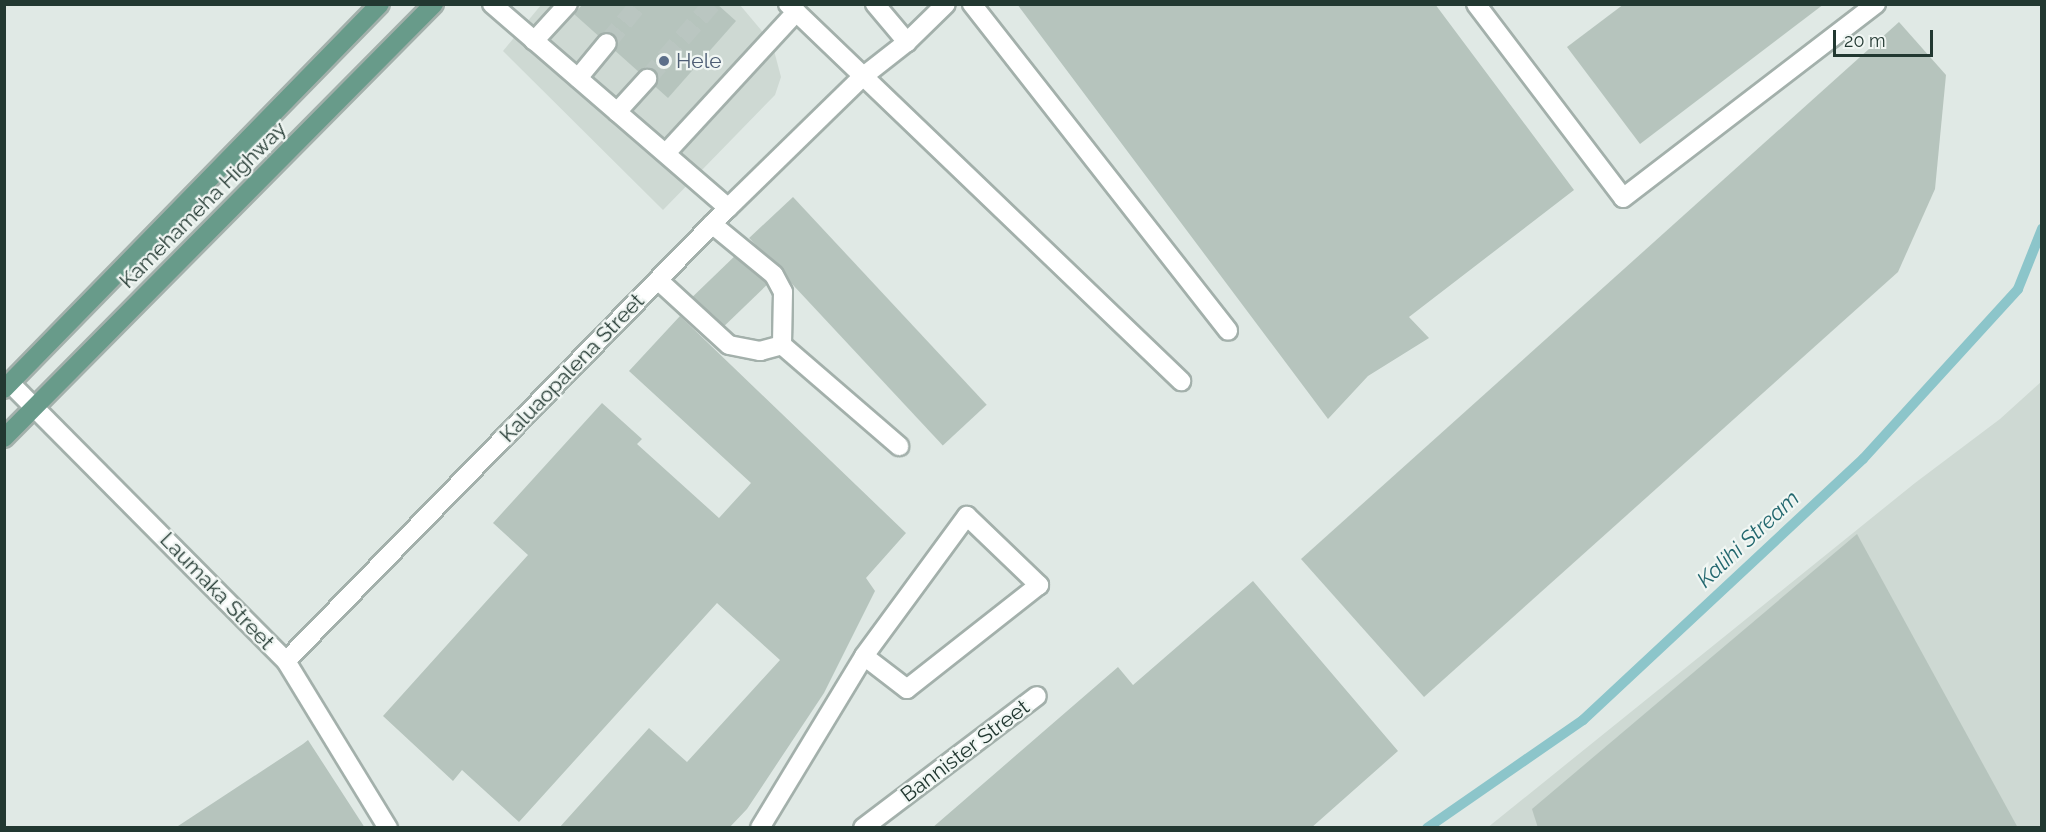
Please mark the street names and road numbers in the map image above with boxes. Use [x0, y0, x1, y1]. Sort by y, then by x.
street label: Kamehameha Highway [114, 116, 292, 294]
street label: Kaluaopalena Street [495, 288, 649, 448]
street label: Laumaka Street [155, 527, 279, 655]
street label: Bannister Street [896, 694, 1034, 808]

